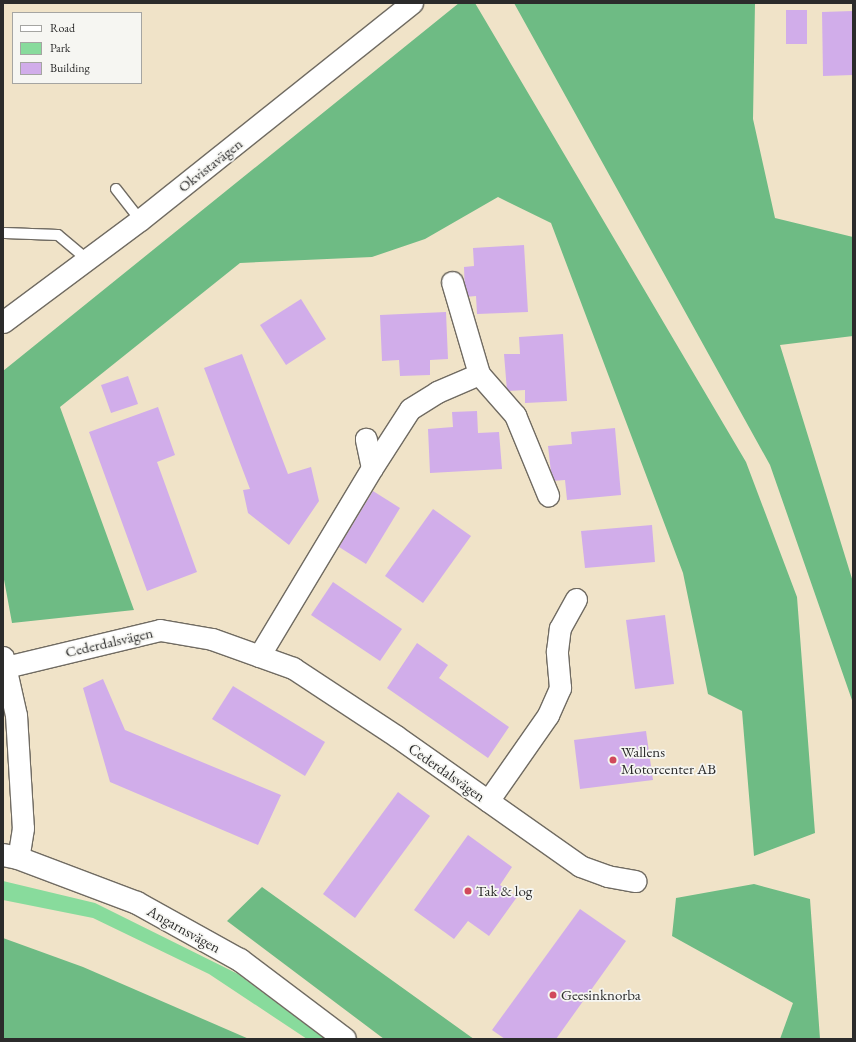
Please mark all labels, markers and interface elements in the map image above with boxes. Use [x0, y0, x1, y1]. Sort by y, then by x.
legend [12, 12, 142, 84]
text: Road [50, 20, 75, 36]
text: Park [50, 40, 70, 56]
text: Building [50, 60, 90, 76]
street label: Okvistavägen [174, 134, 246, 196]
street label: Cederdalsvägen [63, 623, 155, 661]
street label: Cederdalsvägen [405, 739, 489, 805]
place label: Wallens Motorcenter AB [621, 742, 716, 777]
marker: Wallens Motorcenter AB [608, 755, 618, 765]
place label: Tak & log [476, 882, 532, 900]
marker: Tak & log [463, 886, 473, 896]
street label: Angarnsvägen [144, 901, 224, 957]
place label: Geesinknorba [561, 986, 641, 1004]
marker: Geesinknorba [548, 990, 558, 1000]

